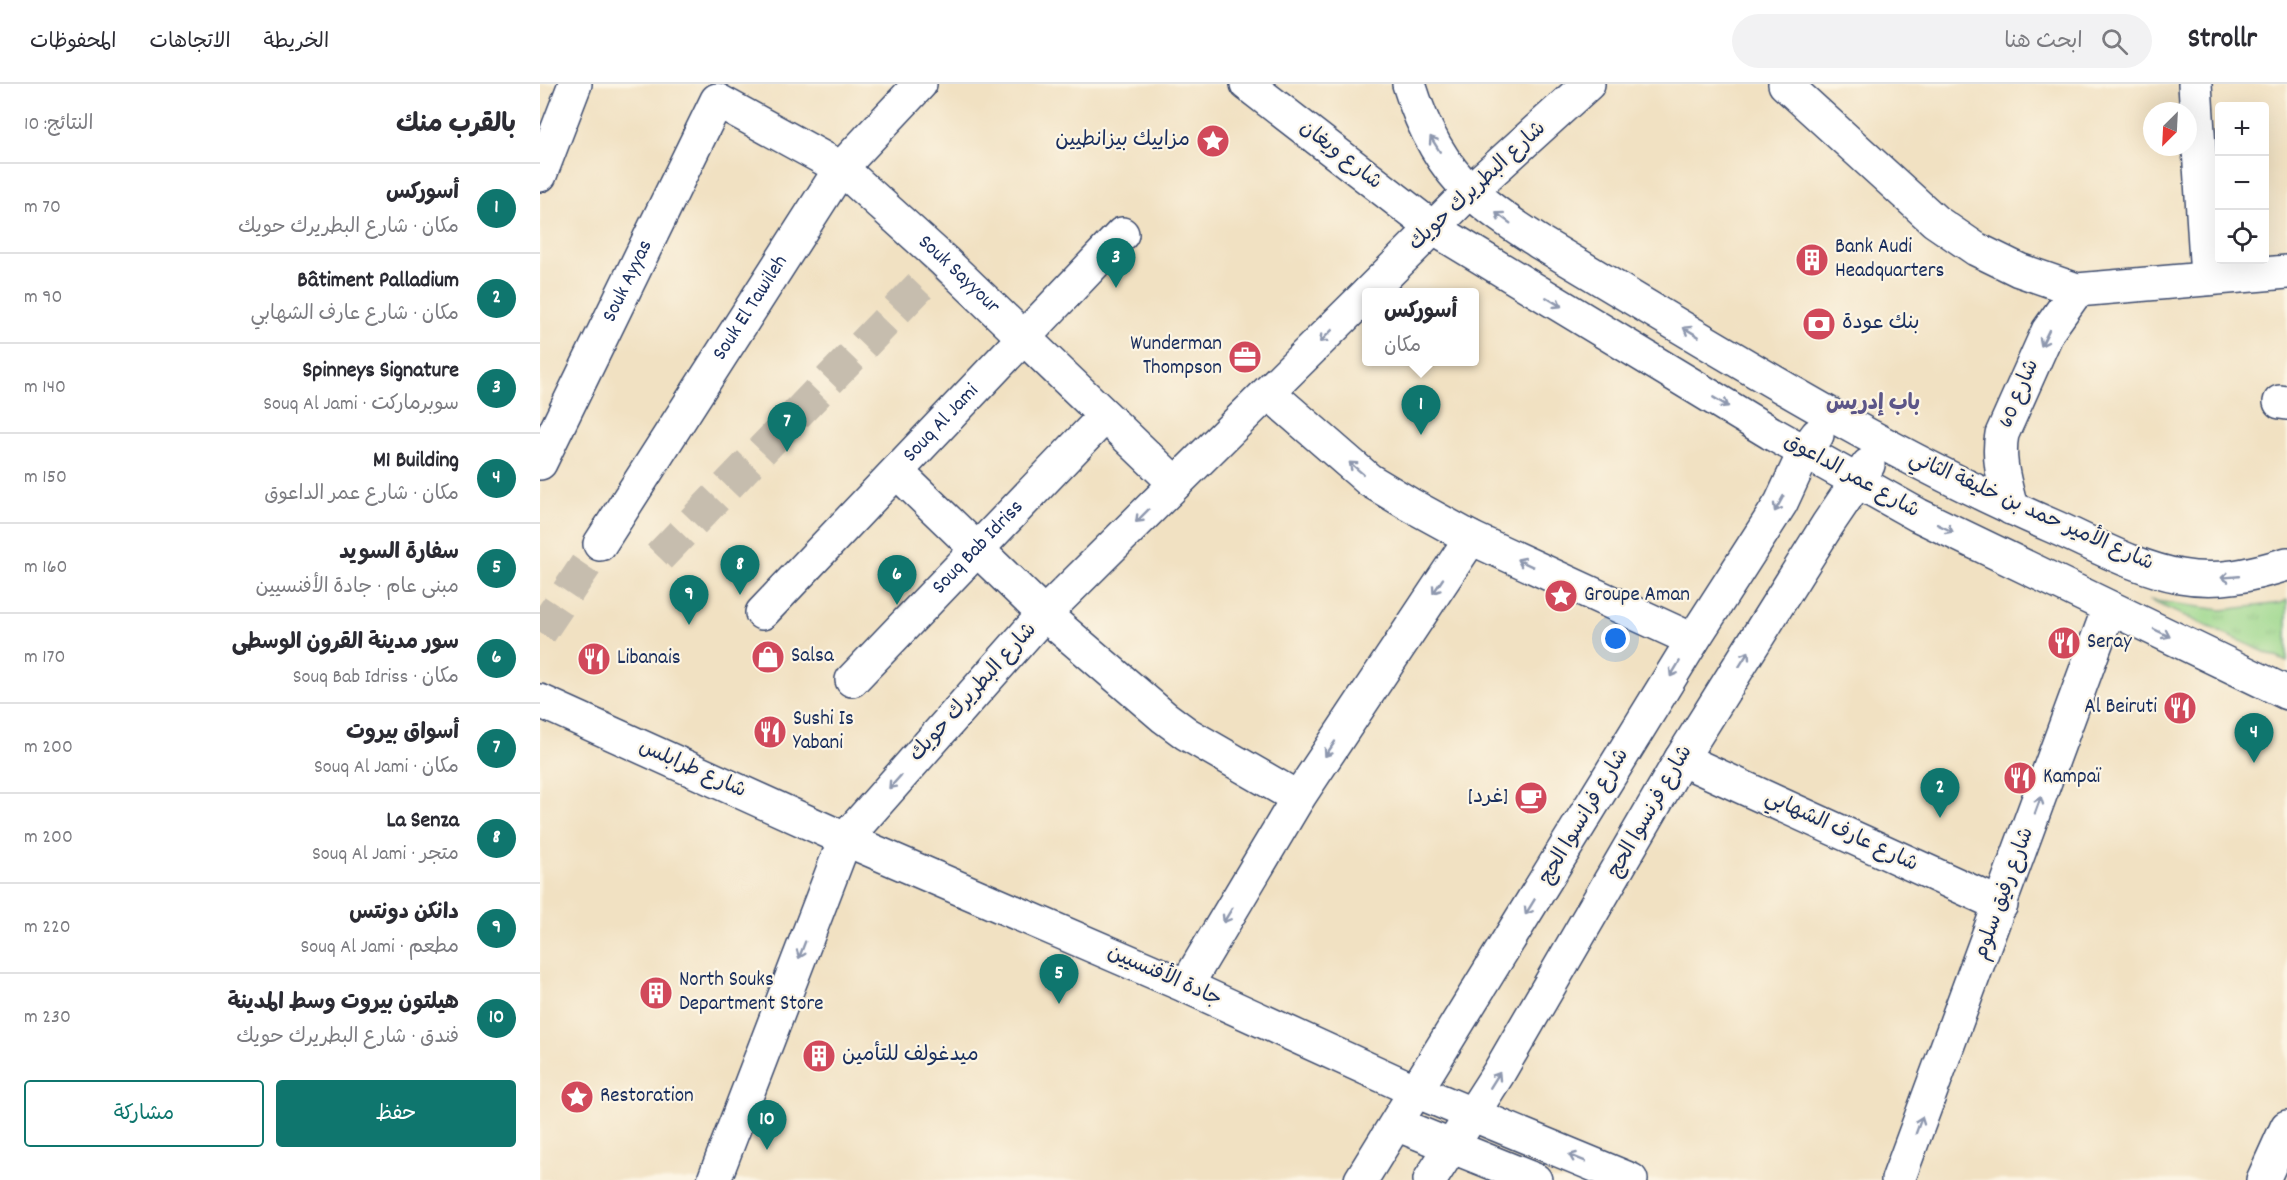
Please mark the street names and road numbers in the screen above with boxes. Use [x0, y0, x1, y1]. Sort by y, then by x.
street label: شارع ويغان [1292, 114, 1388, 198]
street label: شارع البطريرك حويك [1402, 115, 1554, 259]
street label: Souk Sayyour [910, 229, 1006, 322]
street label: Souk Ayyas [596, 235, 661, 328]
street label: Souk El Tawileh [706, 250, 796, 367]
street label: شارع 60 [1992, 355, 2048, 433]
street label: Souq Al Jami [897, 377, 987, 470]
street label: شارع عمر الداعوق [1778, 427, 1924, 527]
street label: شارع الأمير حمد بن خليفة الثاني [1903, 443, 2159, 580]
street label: Souq Bab Idriss [926, 494, 1031, 602]
street label: شارع البطريرك حويك [903, 617, 1045, 769]
street label: شارع طرابلس [634, 733, 750, 807]
street label: شارع فرنسوا الحج [1601, 740, 1701, 884]
street label: شارع فرانسوا الحج [1532, 743, 1638, 891]
street label: شارع عارف الشهابي [1759, 783, 1922, 882]
street label: شارع رفيق سلوم [1967, 823, 2043, 965]
street label: جادة الأفنسيين [1102, 937, 1227, 1016]

